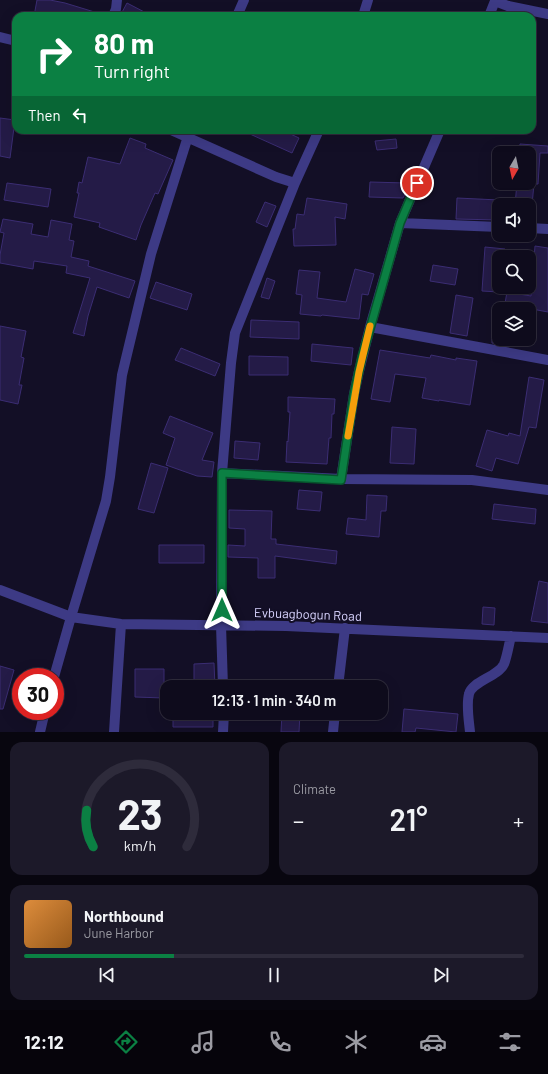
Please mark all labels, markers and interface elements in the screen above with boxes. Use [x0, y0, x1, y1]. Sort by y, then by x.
text: 80 m [94, 26, 154, 60]
icon: right [28, 28, 80, 80]
text: Turn right [94, 60, 170, 82]
icon: left [69, 104, 91, 126]
text: Then [28, 106, 61, 124]
north arrow [492, 146, 536, 190]
map controls [492, 146, 536, 346]
pin [400, 166, 434, 200]
icon: arrive [406, 172, 428, 194]
button: sound [492, 198, 536, 242]
button: search [492, 250, 536, 294]
button: layers [492, 302, 536, 346]
position arrow [201, 589, 243, 631]
street label: Evbuagbogun Road [254, 604, 362, 624]
speed limit sign: 30 [12, 668, 64, 720]
text: 12:13 · 1 min · 340 m [212, 691, 336, 709]
text: Climate [293, 781, 336, 797]
text: 23 [117, 787, 162, 837]
text: 21° [389, 801, 428, 837]
text: − [293, 807, 304, 833]
text: + [513, 807, 524, 833]
text: km/h [123, 836, 156, 853]
text: Northbound [84, 907, 164, 925]
text: June Harbor [84, 925, 154, 941]
icon: previous [96, 964, 118, 986]
icon: pause [263, 964, 285, 986]
icon: next [430, 964, 452, 986]
icon: directions [112, 1028, 140, 1056]
icon: music [189, 1028, 217, 1056]
icon: phone [266, 1028, 294, 1056]
icon: climate [342, 1028, 370, 1056]
icon: car [419, 1028, 447, 1056]
icon: filters [496, 1028, 524, 1056]
text: 12:12 [24, 1031, 64, 1053]

